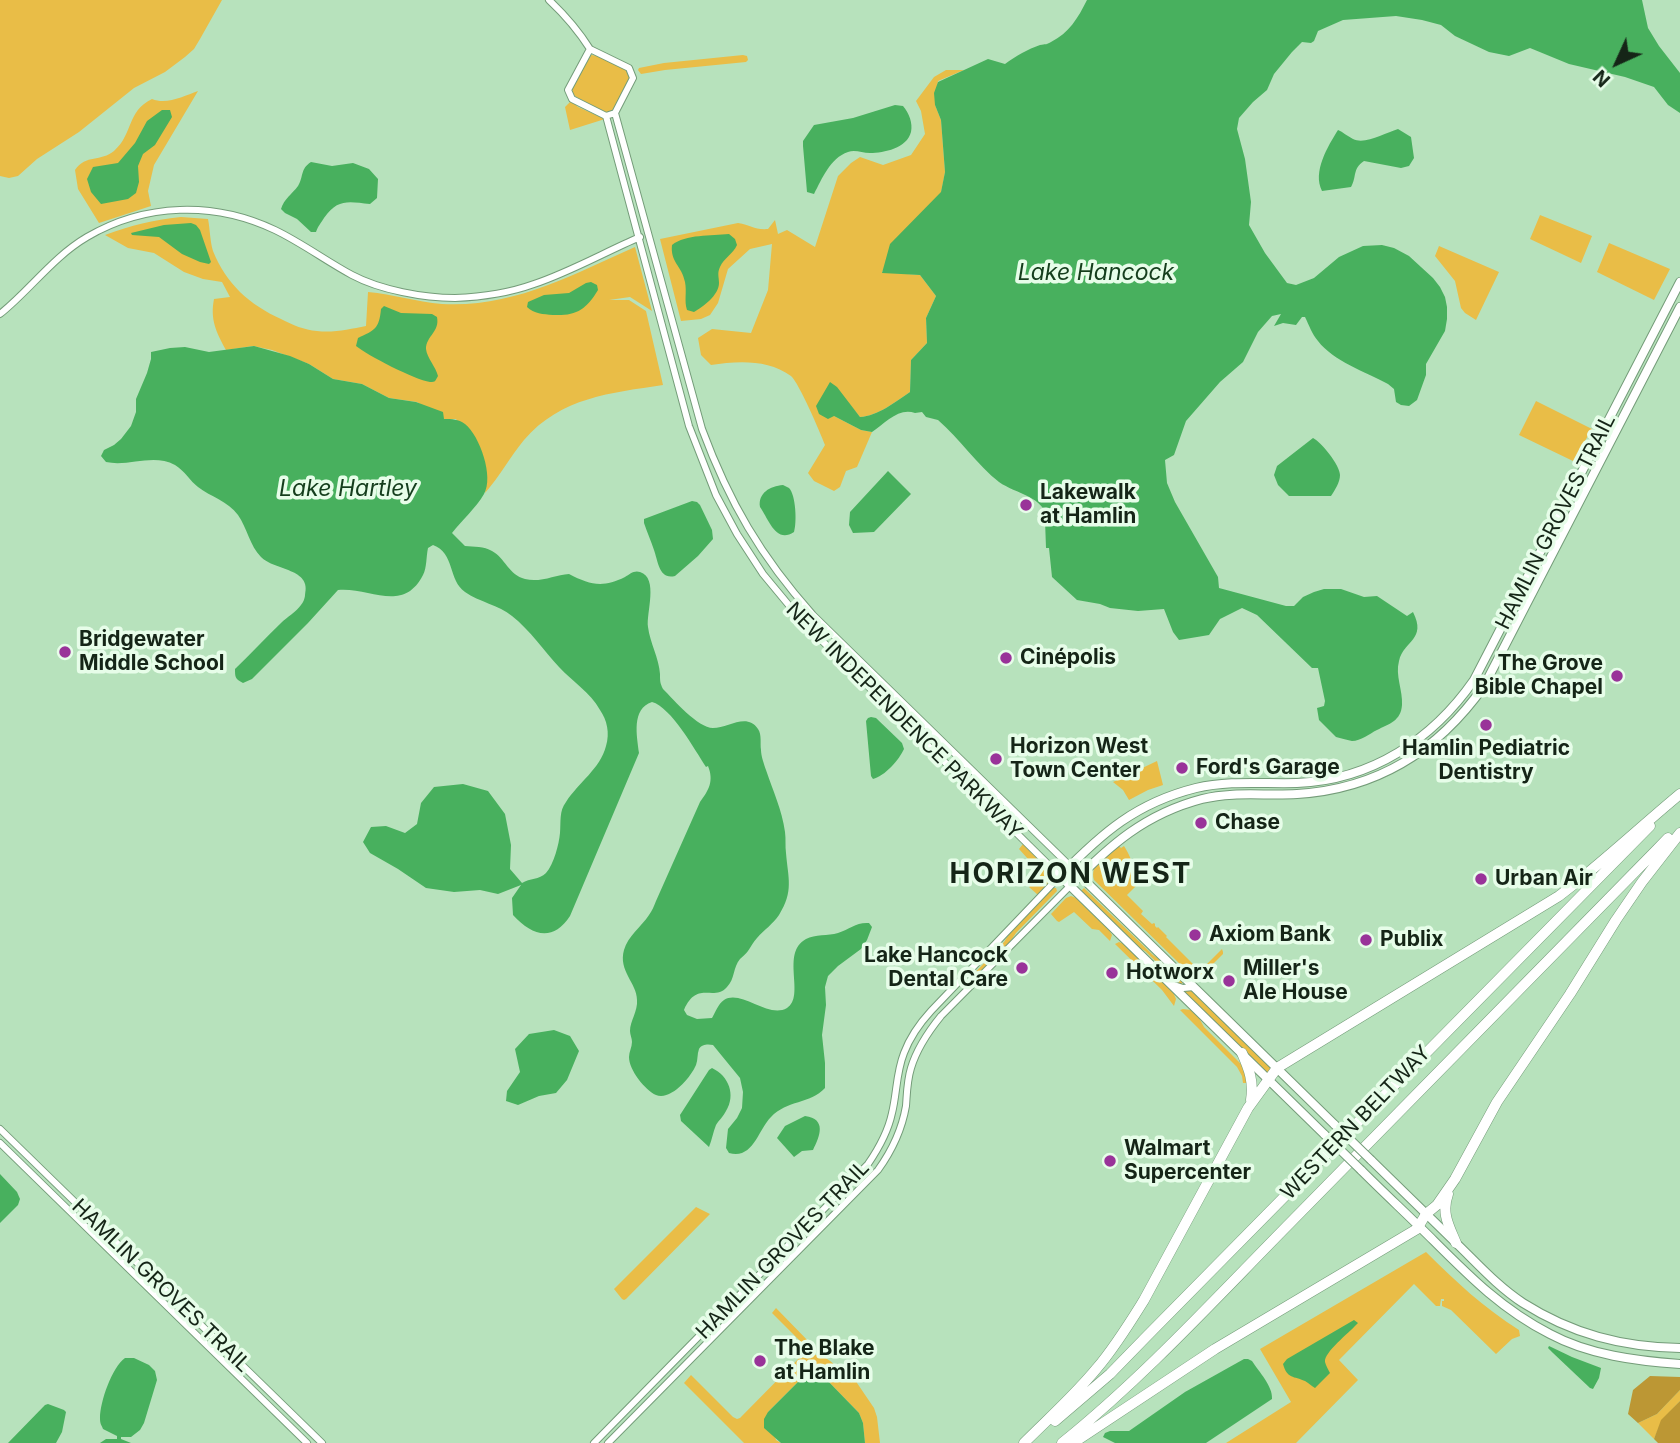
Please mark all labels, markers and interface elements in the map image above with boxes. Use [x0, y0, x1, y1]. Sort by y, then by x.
north arrow [1582, 28, 1652, 98]
text: N [1589, 65, 1615, 91]
water label: Lake Hancock [1018, 259, 1174, 287]
street label: HAMLIN GROVES TRAIL [1491, 410, 1621, 634]
water label: Lake Hartley [279, 475, 417, 503]
place label: Lakewalk at Hamlin [1040, 480, 1136, 530]
marker: Lakewalk at Hamlin [1018, 497, 1034, 513]
street label: NEW INDEPENDENCE PARKWAY [780, 597, 1028, 845]
place label: Bridgewater Middle School [79, 627, 225, 677]
marker: Bridgewater Middle School [57, 644, 73, 660]
place label: Cinépolis [1020, 645, 1116, 671]
marker: Cinépolis [998, 650, 1014, 666]
place label: The Grove Bible Chapel [1475, 651, 1603, 701]
marker: The Grove Bible Chapel [1609, 668, 1625, 684]
marker: Hamlin Pediatric Dentistry [1478, 717, 1494, 733]
place label: Horizon West Town Center [1010, 734, 1148, 784]
place label: Hamlin Pediatric Dentistry [1402, 736, 1570, 786]
marker: Horizon West Town Center [988, 751, 1004, 767]
place label: Ford's Garage [1196, 755, 1340, 781]
marker: Ford's Garage [1174, 760, 1190, 776]
place label: Chase [1215, 810, 1280, 836]
marker: Chase [1193, 815, 1209, 831]
district label: HORIZON WEST [951, 858, 1191, 892]
place label: Urban Air [1495, 866, 1593, 892]
marker: Urban Air [1473, 871, 1489, 887]
place label: Axiom Bank [1209, 922, 1331, 948]
marker: Axiom Bank [1187, 927, 1203, 943]
place label: Publix [1380, 927, 1443, 953]
marker: Publix [1358, 932, 1374, 948]
place label: Lake Hancock Dental Care [864, 943, 1008, 993]
place label: Miller's Ale House [1243, 956, 1348, 1006]
marker: Lake Hancock Dental Care [1014, 960, 1030, 976]
place label: Hotworx [1126, 960, 1214, 986]
marker: Hotworx [1104, 965, 1120, 981]
marker: Miller's Ale House [1221, 973, 1237, 989]
street label: WESTERN BELTWAY [1276, 1041, 1436, 1205]
place label: Walmart Supercenter [1124, 1136, 1251, 1186]
marker: Walmart Supercenter [1102, 1153, 1118, 1169]
street label: HAMLIN GROVES TRAIL [691, 1156, 875, 1344]
street label: HAMLIN GROVES TRAIL [67, 1194, 255, 1378]
place label: The Blake at Hamlin [774, 1336, 875, 1386]
marker: The Blake at Hamlin [752, 1353, 768, 1369]

